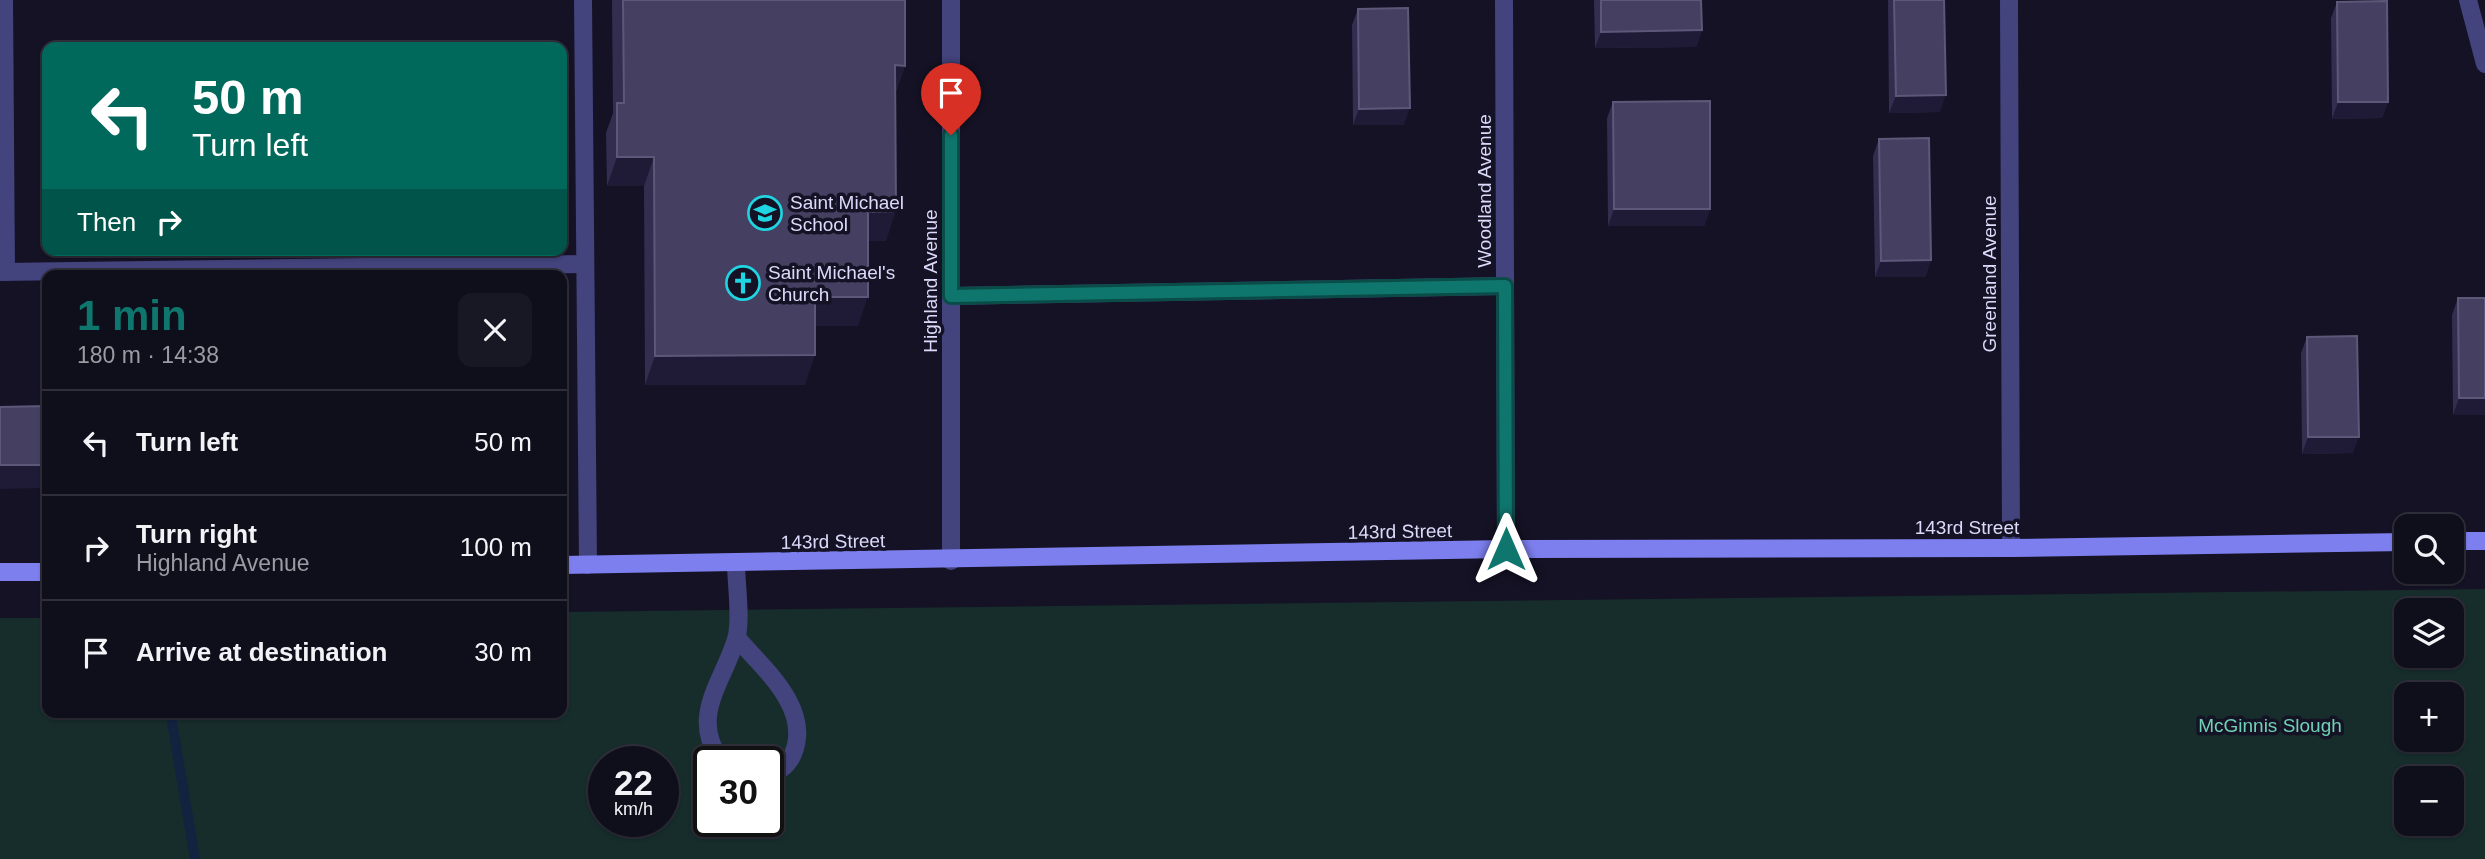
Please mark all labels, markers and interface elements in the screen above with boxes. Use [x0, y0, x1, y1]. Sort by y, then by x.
pin [921, 63, 981, 135]
icon: left [77, 70, 168, 161]
text: 50 m [192, 70, 304, 124]
icon: arrive [932, 74, 970, 112]
street label: Woodland Avenue [1474, 114, 1495, 268]
text: Turn left [192, 127, 308, 163]
place label: Saint Michael School [790, 192, 904, 235]
school or university icon: Saint Michael School [746, 194, 784, 232]
street label: Greenland Avenue [1979, 195, 2000, 353]
icon: right [150, 203, 188, 241]
text: Then [77, 207, 136, 237]
street label: Highland Avenue [920, 209, 941, 353]
place label: Saint Michael's Church [768, 262, 895, 305]
church icon: Saint Michael's Church [724, 264, 762, 302]
text: 1 min [77, 292, 187, 339]
button: close [458, 293, 532, 367]
text: 180 m · 14:38 [77, 342, 219, 368]
icon: left [77, 424, 115, 462]
text: Turn left [136, 427, 238, 457]
text: 50 m [474, 427, 532, 457]
position arrow [1469, 512, 1543, 586]
map controls [2394, 514, 2464, 836]
button: search [2394, 514, 2464, 584]
street label: 143rd Street [1915, 517, 2020, 538]
text: Turn right [136, 519, 257, 549]
street label: 143rd Street [1348, 520, 1453, 543]
icon: right [77, 529, 115, 567]
street label: 143rd Street [781, 530, 886, 553]
text: 100 m [460, 532, 532, 562]
text: Highland Avenue [136, 550, 310, 576]
button: layers [2394, 598, 2464, 668]
icon: arrive [77, 634, 115, 672]
text: Arrive at destination [136, 637, 387, 667]
text: 30 m [474, 637, 532, 667]
button: + [2394, 682, 2464, 752]
park label: McGinnis Slough [2198, 715, 2342, 736]
speed limit sign: 30 [693, 746, 784, 837]
text: 22 [614, 763, 653, 802]
button: − [2394, 766, 2464, 836]
text: km/h [614, 799, 653, 819]

